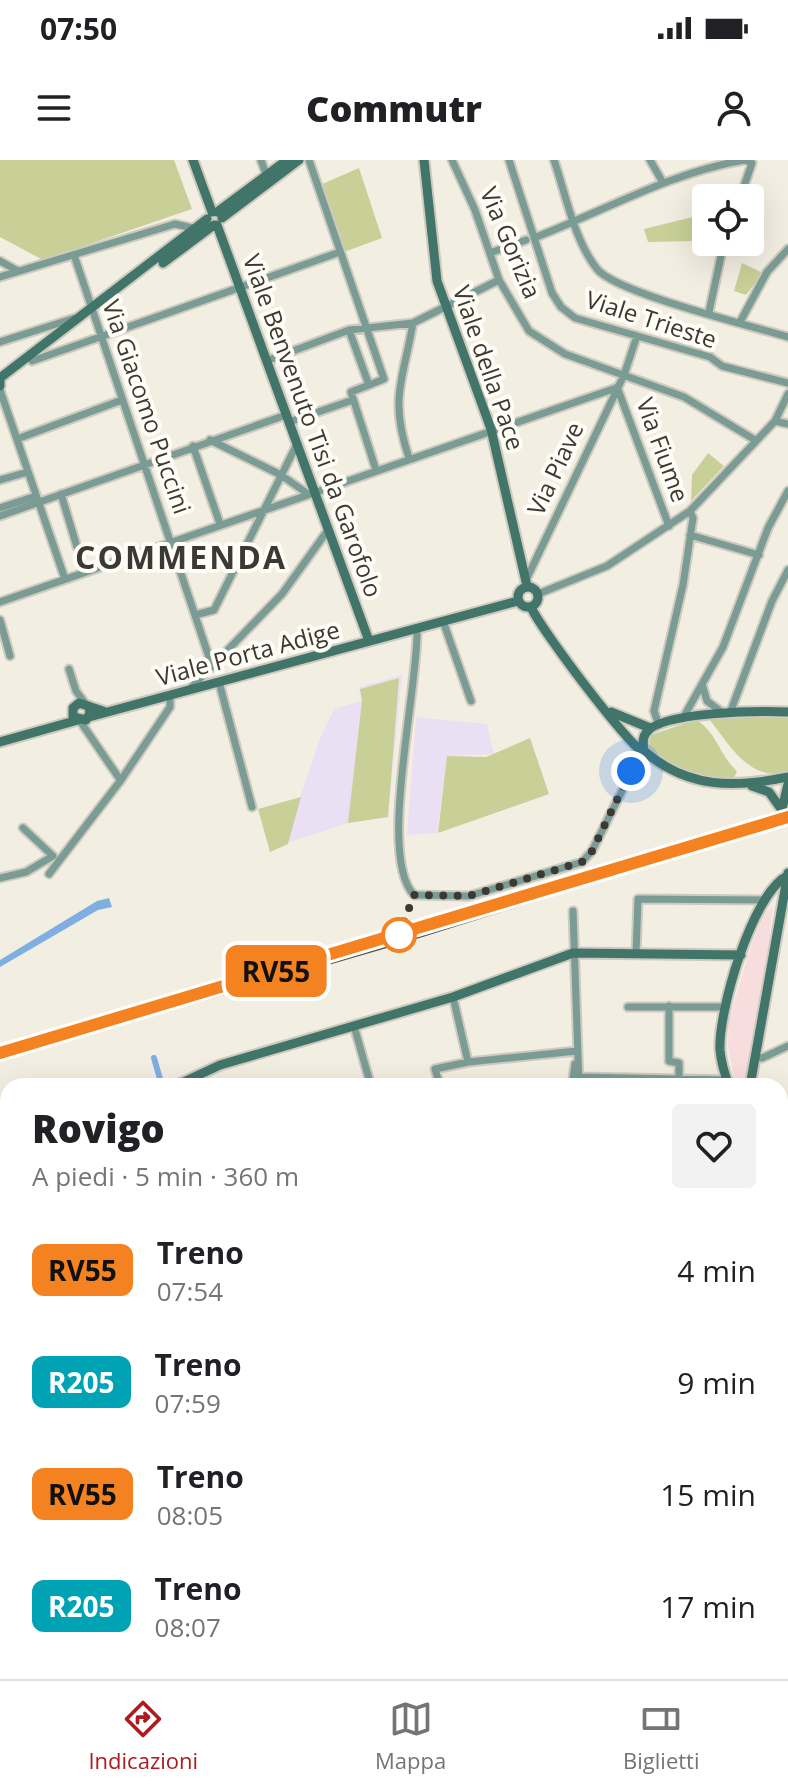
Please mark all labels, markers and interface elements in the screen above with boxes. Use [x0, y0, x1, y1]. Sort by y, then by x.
text: 07:50 [40, 8, 117, 49]
text: Commutr [306, 84, 482, 133]
icon: menu [32, 86, 76, 130]
icon: person [712, 86, 756, 130]
street label: Via Gorizia [473, 181, 550, 303]
map controls [692, 184, 764, 256]
button: locate [692, 184, 764, 256]
street label: Viale Benvenuto Tisi da Garofolo [236, 249, 391, 602]
street label: Viale della Pace [446, 281, 533, 454]
street label: Viale Trieste [582, 282, 721, 355]
street label: Via Giacomo Puccini [95, 295, 200, 518]
street label: Via Fiume [629, 393, 698, 506]
street label: Via Piave [519, 416, 591, 520]
district label: COMMENDA [75, 535, 287, 578]
street label: Viale Porta Adige [152, 612, 343, 693]
your location [611, 751, 651, 791]
unlabelled marker [382, 918, 416, 952]
line badge: RV55 [220, 945, 332, 997]
text: RV55 [242, 952, 310, 990]
text: Rovigo [32, 1102, 165, 1154]
button: heart [672, 1104, 756, 1188]
text: A piedi · 5 min · 360 m [32, 1158, 299, 1194]
text: Treno [157, 1232, 244, 1273]
text: 4 min [677, 1250, 756, 1291]
text: RV55 [48, 1251, 117, 1289]
text: 07:54 [157, 1273, 223, 1309]
text: Treno [155, 1344, 242, 1385]
text: 9 min [677, 1362, 756, 1403]
text: R205 [48, 1363, 115, 1401]
text: 07:59 [155, 1385, 221, 1421]
text: Treno [157, 1456, 244, 1497]
text: 15 min [660, 1474, 756, 1515]
text: RV55 [48, 1475, 117, 1513]
text: 08:05 [157, 1497, 223, 1533]
text: Treno [155, 1568, 242, 1609]
text: 17 min [660, 1586, 756, 1627]
text: R205 [48, 1587, 115, 1625]
text: 08:07 [155, 1609, 221, 1645]
tab: Indicazioni [88, 1697, 198, 1775]
tab: Mappa [375, 1697, 446, 1775]
tab: Biglietti [623, 1697, 700, 1775]

